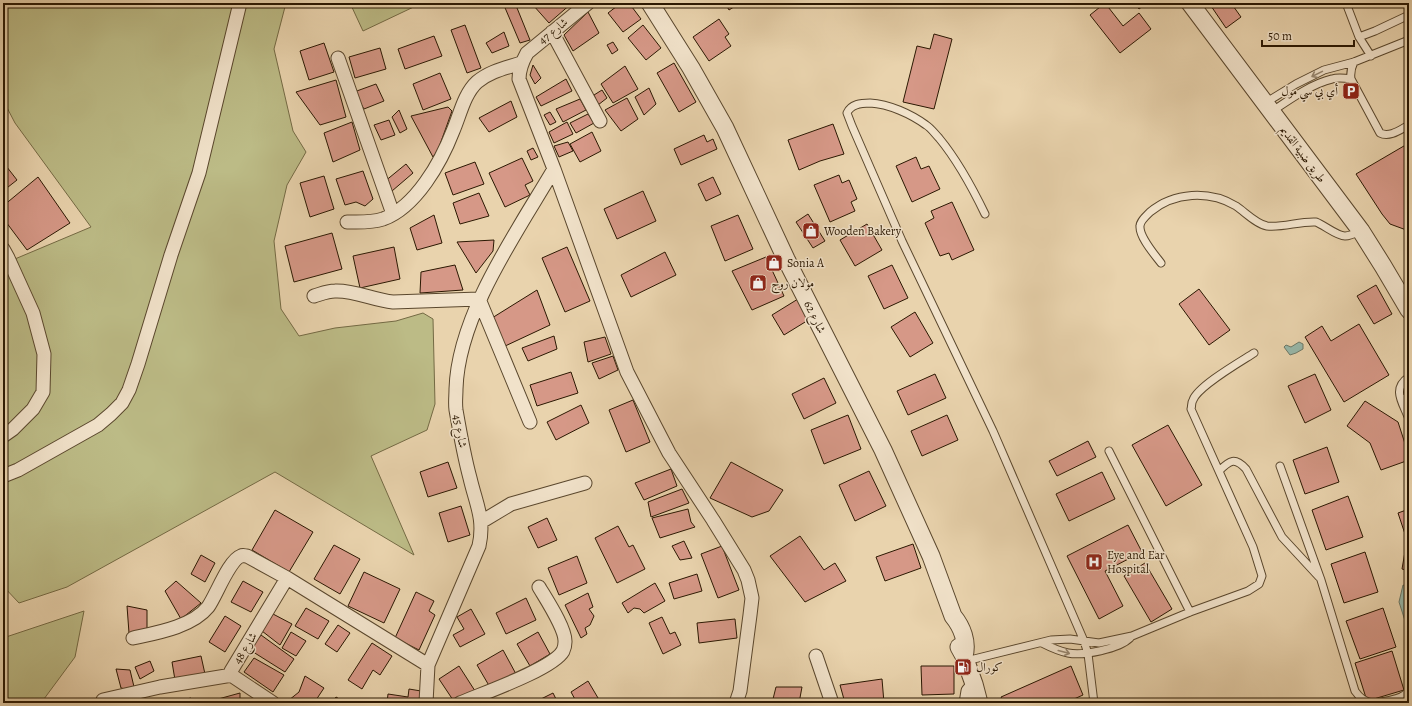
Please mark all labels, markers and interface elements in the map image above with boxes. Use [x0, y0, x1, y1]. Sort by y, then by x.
street label: شارع 47 [535, 14, 573, 50]
scale bar [1262, 22, 1354, 48]
text: 50 m [1268, 28, 1292, 44]
one-way arrow [1311, 71, 1323, 78]
parking icon: أي بي سي مول [1341, 81, 1361, 101]
place label: أي بي سي مول [1281, 83, 1338, 102]
street label: طريق ضبية القديم [1274, 122, 1330, 188]
shop icon: Wooden Bakery [801, 221, 821, 241]
place label: Wooden Bakery [823, 223, 902, 239]
shop icon: Sonia A [764, 253, 784, 273]
place label: Sonia A [787, 255, 825, 271]
shop icon: مولان روج [748, 273, 768, 293]
place label: مولان روج [771, 275, 814, 294]
street label: شارع 62 [798, 298, 830, 337]
street label: شارع 45 [446, 413, 471, 450]
place label: Eye and Ear Hospital [1107, 547, 1165, 577]
hospital icon: Eye and Ear Hospital [1084, 552, 1104, 572]
street label: شارع 48 [229, 629, 263, 668]
one-way arrow [1057, 649, 1070, 656]
fuel station icon: كورال [953, 657, 973, 677]
place label: كورال [976, 659, 1003, 675]

